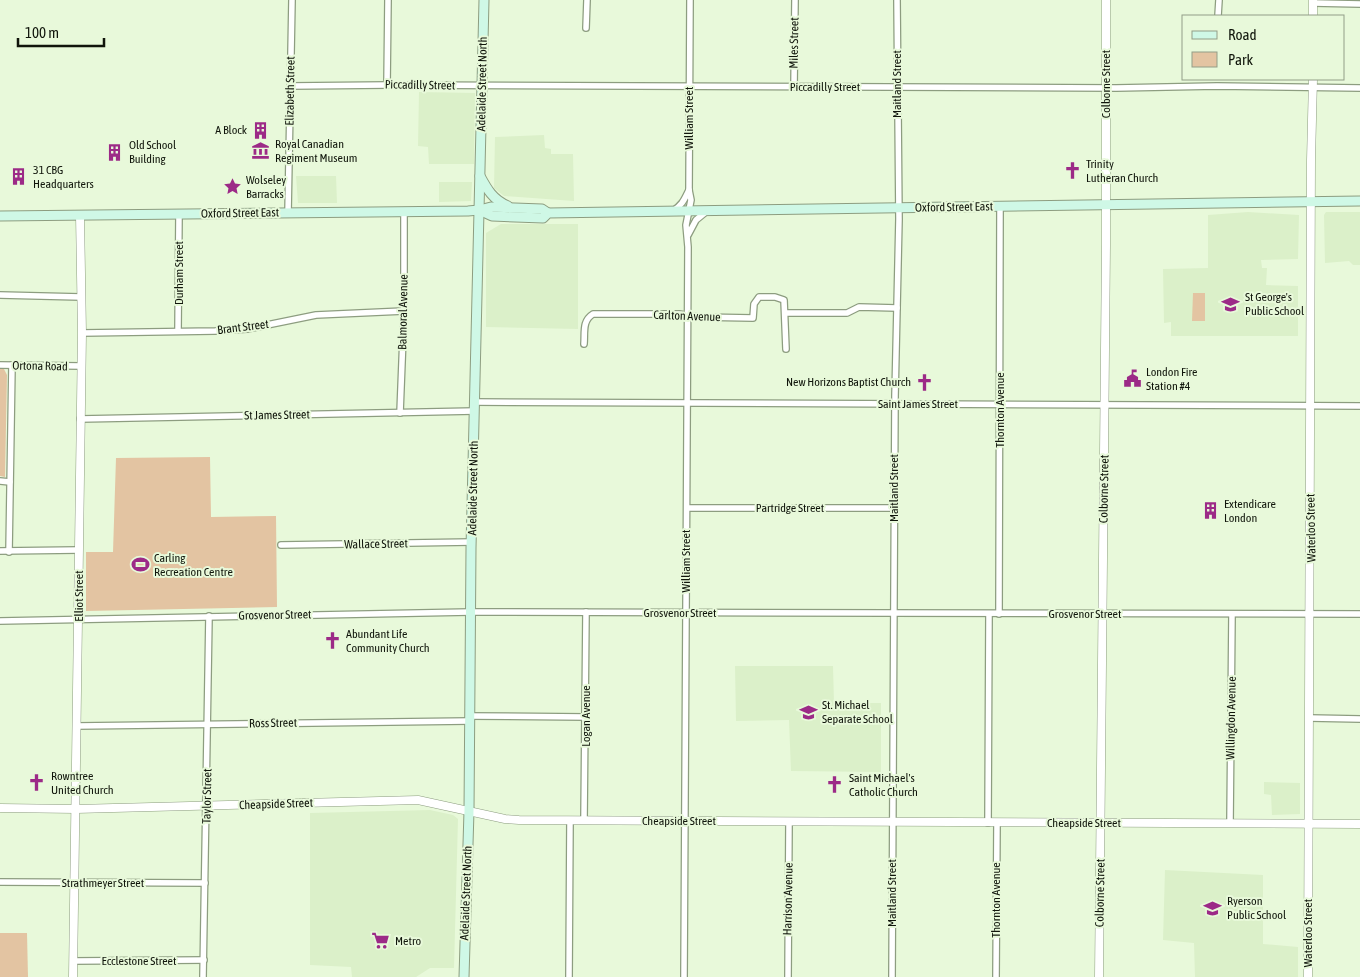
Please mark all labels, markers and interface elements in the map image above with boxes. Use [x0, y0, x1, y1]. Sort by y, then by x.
scale bar [18, 15, 104, 47]
legend [1182, 15, 1345, 80]
street label: Miles Street [787, 17, 801, 69]
text: 100 m [25, 24, 59, 41]
text: Road [1228, 26, 1257, 43]
street label: Adelaide Street North [474, 37, 490, 131]
street label: Maitland Street [890, 49, 904, 118]
street label: Colborne Street [1099, 49, 1113, 118]
text: Park [1228, 51, 1253, 68]
street label: Elizabeth Street [282, 56, 298, 126]
street label: Piccadilly Street [385, 77, 456, 93]
street label: Piccadilly Street [790, 80, 861, 94]
street label: William Street [682, 86, 696, 149]
building icon: A Block [251, 120, 271, 140]
place label: A Block [215, 123, 248, 137]
place label: Royal Canadian Regiment Museum [275, 137, 357, 165]
place label: Old School Building [129, 138, 177, 166]
museum icon: Royal Canadian Regiment Museum [251, 141, 271, 161]
building icon: Old School Building [105, 142, 125, 162]
place label: Trinity Lutheran Church [1086, 157, 1158, 185]
church icon: Trinity Lutheran Church [1062, 161, 1082, 181]
place label: 31 CBG Headquarters [33, 163, 94, 191]
building icon: 31 CBG Headquarters [9, 167, 29, 187]
place label: Wolseley Barracks [246, 173, 286, 201]
place icon: Wolseley Barracks [222, 177, 242, 197]
street label: Oxford Street East [915, 199, 994, 215]
street label: Oxford Street East [201, 205, 280, 221]
street label: Durham Street [172, 240, 186, 305]
street label: Balmoral Avenue [395, 274, 411, 350]
place label: St George's Public School [1245, 290, 1305, 318]
school or university icon: St George's Public School [1221, 294, 1241, 314]
street label: Carlton Avenue [653, 308, 721, 324]
street label: Brant Street [216, 317, 270, 337]
street label: Ortona Road [12, 359, 68, 373]
place label: London Fire Station #4 [1146, 365, 1197, 393]
public building icon: London Fire Station #4 [1122, 369, 1142, 389]
church icon: New Horizons Baptist Church [915, 372, 935, 392]
street label: Thornton Avenue [993, 372, 1007, 448]
place label: New Horizons Baptist Church [786, 375, 911, 389]
street label: Saint James Street [878, 397, 959, 411]
street label: St James Street [244, 407, 311, 423]
street label: Adelaide Street North [465, 441, 481, 535]
street label: Maitland Street [887, 453, 901, 522]
street label: Colborne Street [1096, 454, 1112, 523]
street label: Waterloo Street [1303, 493, 1319, 562]
place label: Extendicare London [1224, 497, 1276, 525]
street label: Partridge Street [756, 501, 825, 515]
building icon: Extendicare London [1200, 501, 1220, 521]
street label: William Street [679, 529, 693, 592]
street label: Wallace Street [344, 536, 409, 552]
place label: Carling Recreation Centre [154, 551, 233, 579]
sports icon: Carling Recreation Centre [130, 555, 150, 575]
street label: Elliot Street [72, 570, 86, 622]
street label: Grosvenor Street [643, 606, 717, 620]
street label: Grosvenor Street [238, 607, 312, 623]
street label: Grosvenor Street [1048, 607, 1122, 621]
place label: Abundant Life Community Church [346, 627, 430, 655]
church icon: Abundant Life Community Church [322, 631, 342, 651]
street label: Willingdon Avenue [1223, 676, 1239, 760]
street label: Logan Avenue [579, 685, 593, 747]
place label: St. Michael Separate School [822, 698, 894, 726]
school or university icon: St. Michael Separate School [798, 702, 818, 722]
street label: Ross Street [249, 716, 298, 730]
street label: Taylor Street [200, 768, 214, 824]
place label: Rowntree United Church [51, 769, 114, 797]
place label: Saint Michael's Catholic Church [849, 771, 918, 799]
church icon: Rowntree United Church [27, 773, 47, 793]
church icon: Saint Michael's Catholic Church [825, 775, 845, 795]
street label: Cheapside Street [239, 796, 314, 812]
street label: Cheapside Street [642, 814, 717, 828]
street label: Cheapside Street [1047, 816, 1122, 830]
street label: Adelaide Street North [457, 845, 475, 941]
street label: Maitland Street [885, 858, 899, 927]
street label: Colborne Street [1092, 858, 1108, 927]
street label: Harrison Avenue [780, 862, 796, 936]
street label: Thornton Avenue [989, 862, 1003, 938]
street label: Strathmeyer Street [62, 876, 145, 890]
place label: Ryerson Public School [1227, 894, 1287, 922]
school or university icon: Ryerson Public School [1203, 898, 1223, 918]
street label: Waterloo Street [1301, 898, 1315, 967]
supermarket icon: Metro [371, 931, 391, 951]
place label: Metro [395, 934, 421, 948]
street label: Ecclestone Street [102, 954, 177, 968]

